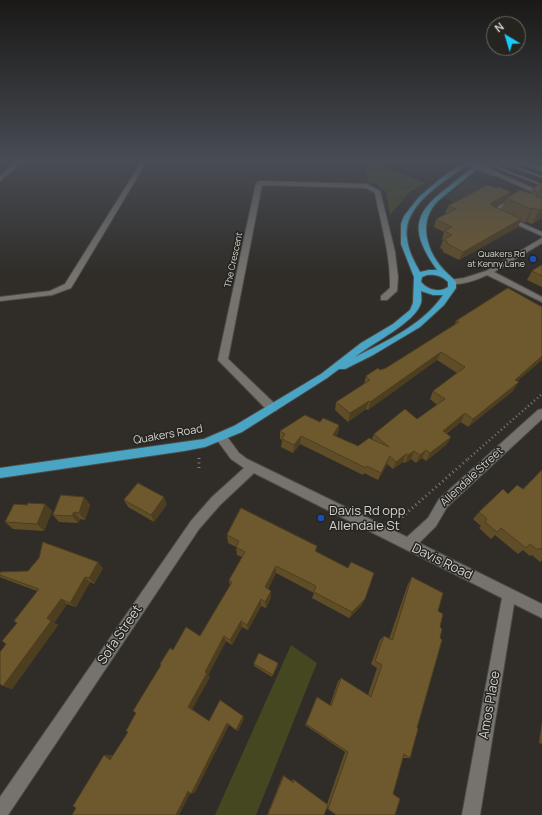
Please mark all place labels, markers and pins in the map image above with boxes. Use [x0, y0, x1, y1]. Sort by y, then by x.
place label: Quakers Rd at Kenny Lane [467, 249, 525, 270]
marker: Quakers Rd at Kenny Lane [528, 254, 538, 264]
place label: Davis Rd opp Allendale St [329, 503, 405, 534]
marker: Davis Rd opp Allendale St [316, 513, 326, 523]

